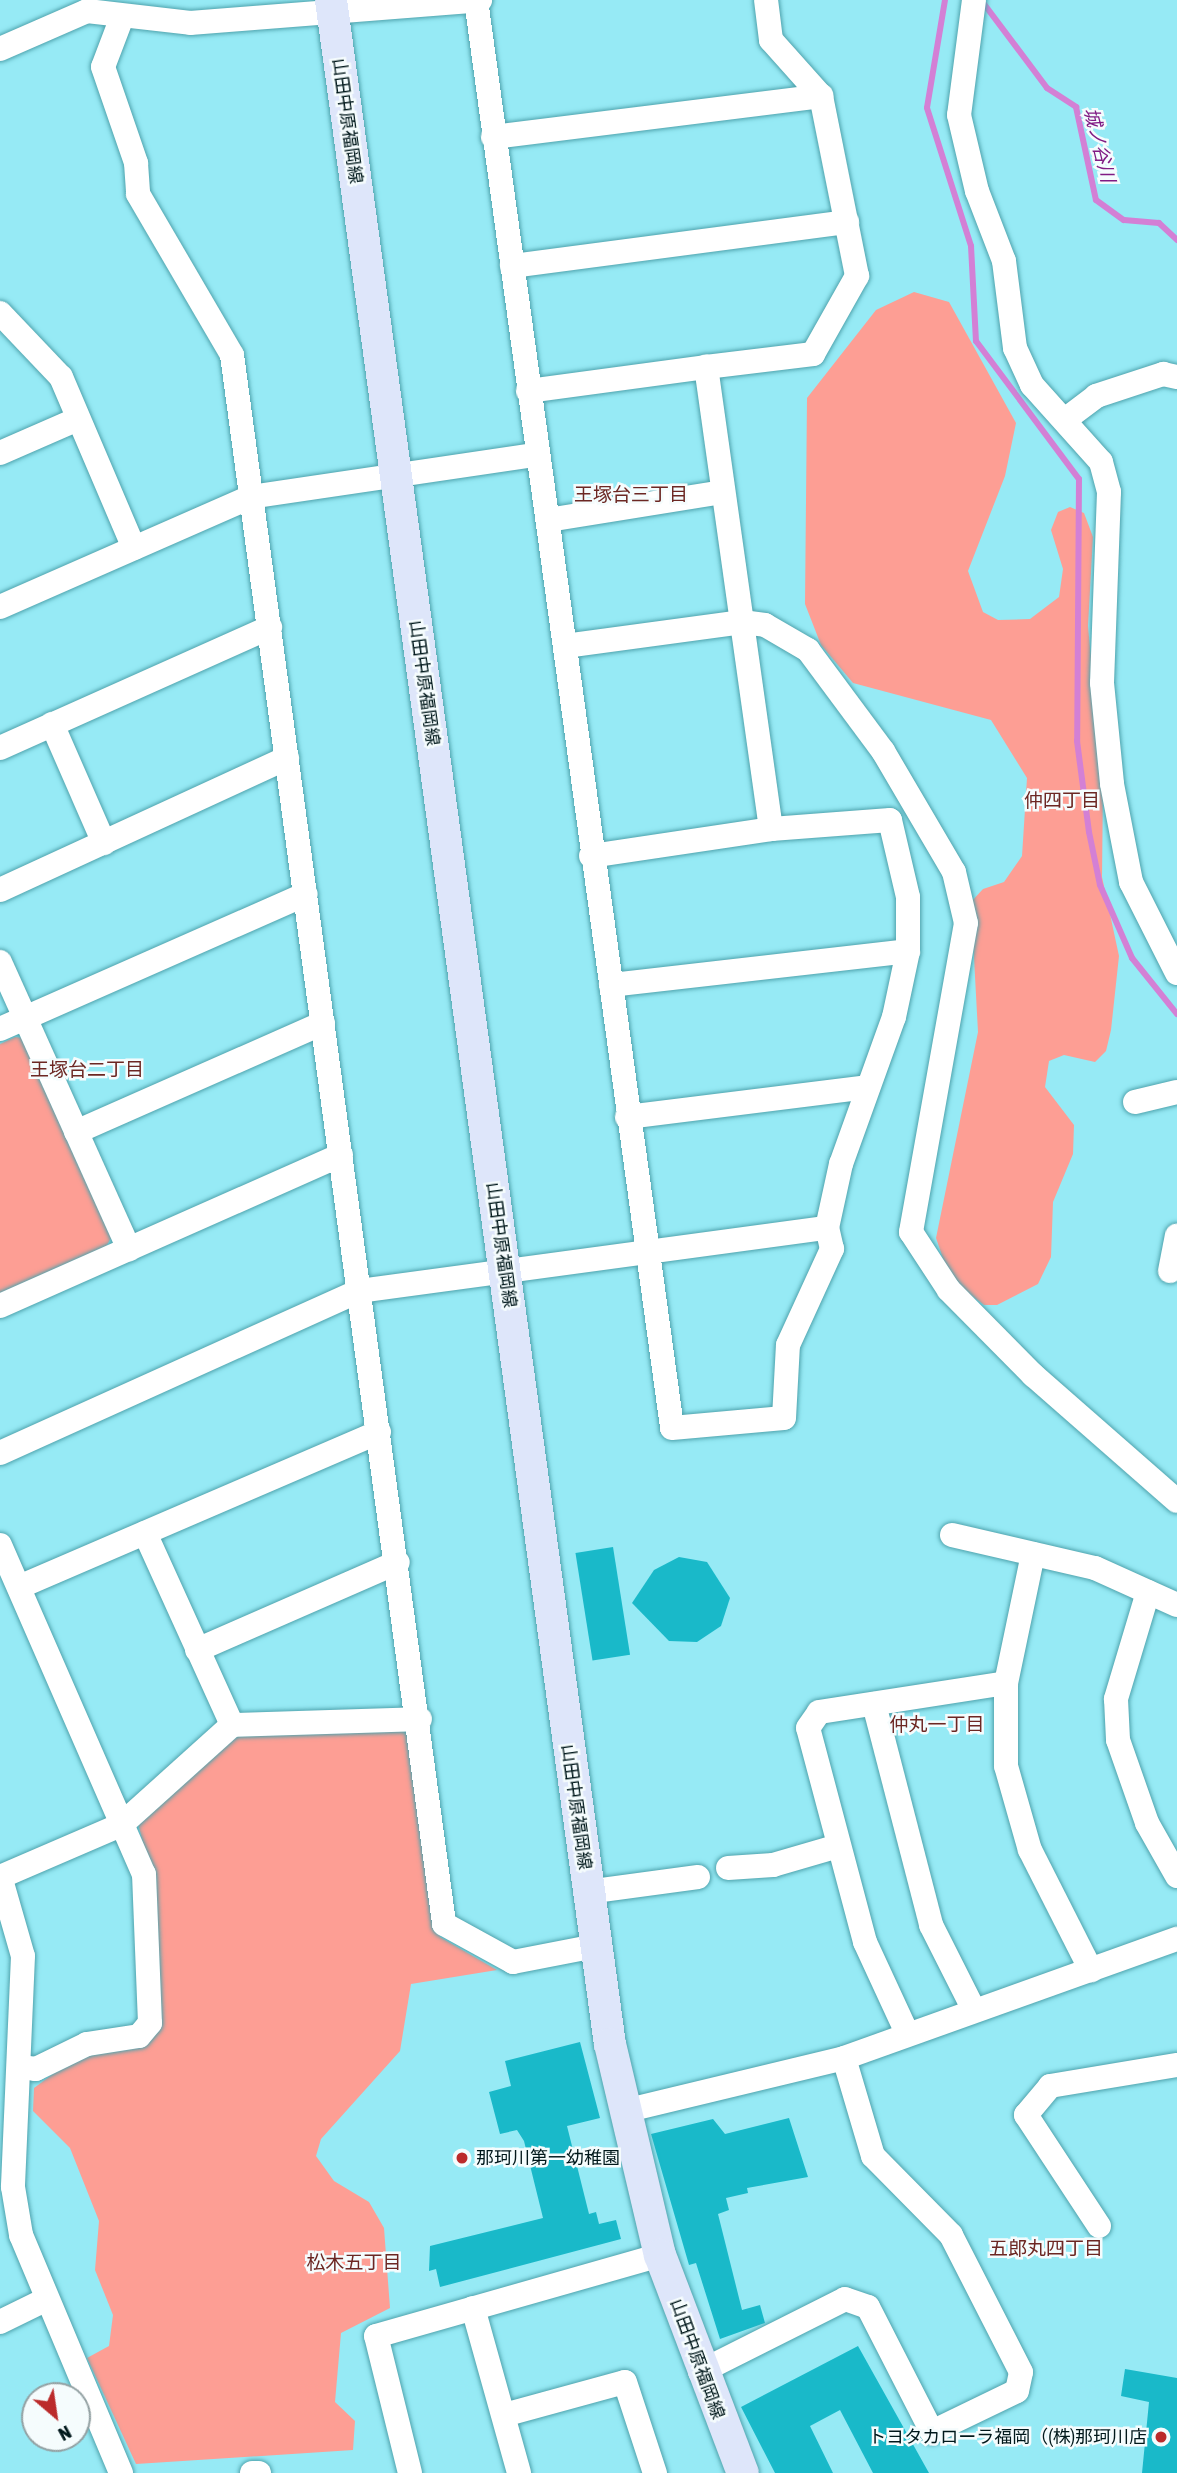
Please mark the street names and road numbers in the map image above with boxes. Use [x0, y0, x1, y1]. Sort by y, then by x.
street label: 山田中原福岡線 [328, 57, 366, 185]
street label: 山田中原福岡線 [405, 619, 443, 747]
street label: 山田中原福岡線 [482, 1181, 520, 1309]
street label: 山田中原福岡線 [557, 1743, 595, 1871]
street label: 山田中原福岡線 [665, 2296, 729, 2422]

